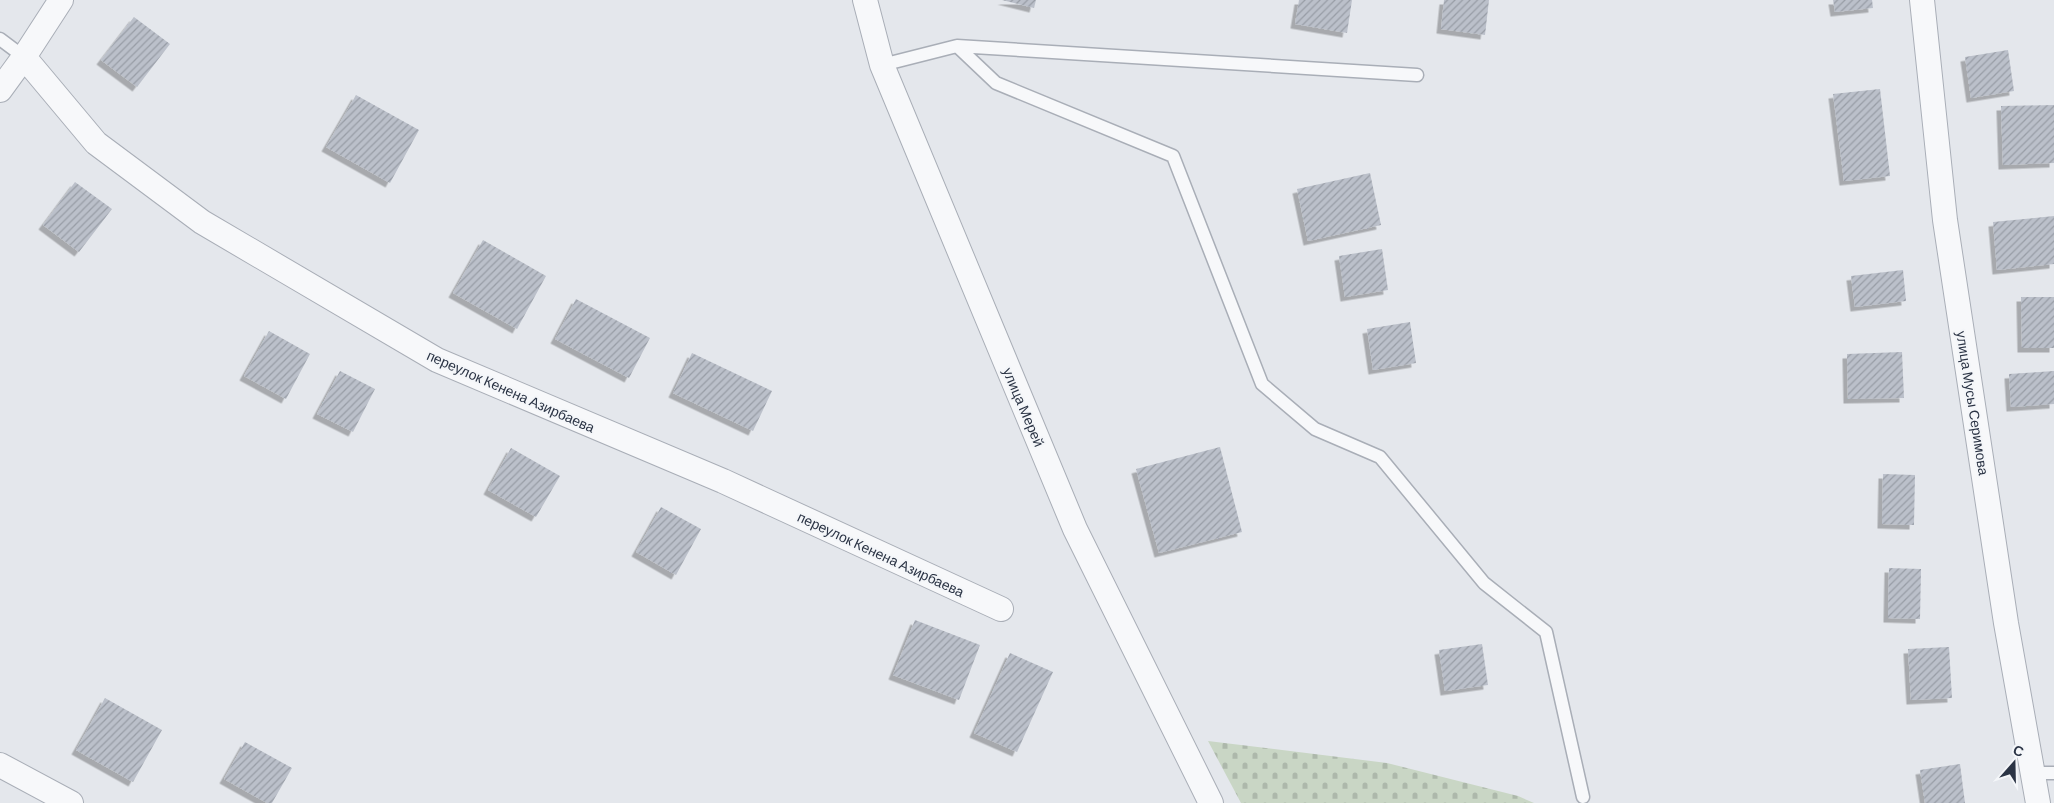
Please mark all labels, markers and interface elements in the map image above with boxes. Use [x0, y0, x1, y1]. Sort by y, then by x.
street label: улица Мусы Серимова [1953, 330, 1993, 477]
street label: переулок Кенена Азирбаева [424, 346, 598, 436]
street label: улица Мерей [1000, 365, 1048, 449]
street label: переулок Кенена Азирбаева [795, 508, 967, 600]
north arrow [1989, 738, 2039, 788]
text: С [2011, 741, 2026, 760]

